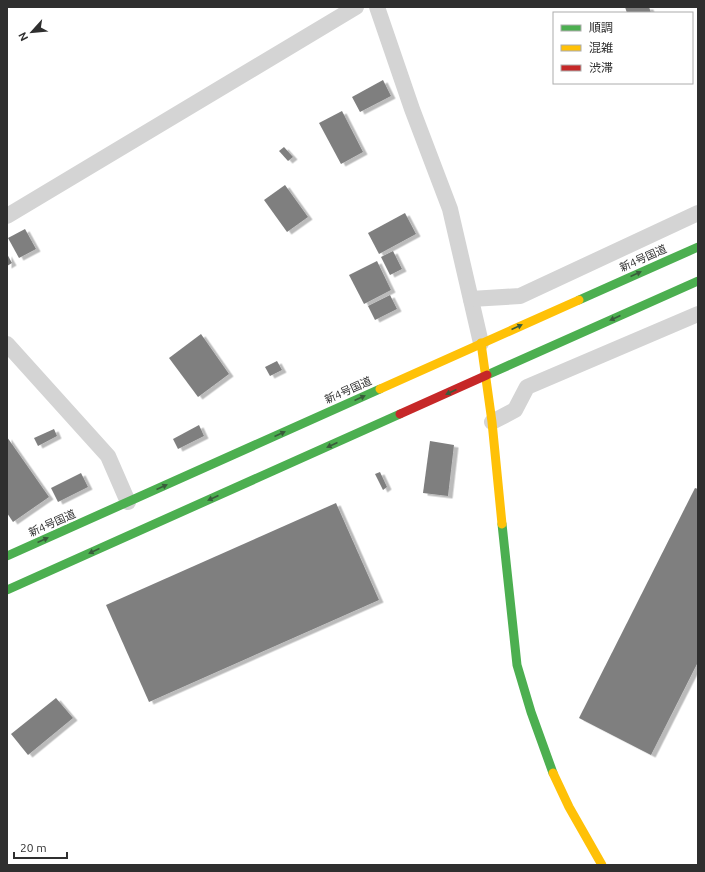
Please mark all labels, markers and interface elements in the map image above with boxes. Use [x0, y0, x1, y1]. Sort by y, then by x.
north arrow [12, 12, 52, 52]
legend [553, 12, 693, 84]
text: 順調 [589, 21, 613, 34]
text: N [16, 30, 30, 43]
text: 混雑 [589, 41, 613, 54]
text: 渋滞 [589, 61, 613, 74]
street label: 新4号国道 [618, 242, 668, 274]
one-way arrow [630, 271, 641, 277]
one-way arrow [610, 315, 621, 321]
one-way arrow [511, 324, 523, 330]
street label: 新4号国道 [323, 374, 373, 406]
one-way arrow [445, 389, 456, 395]
one-way arrow [354, 395, 365, 401]
one-way arrow [274, 431, 286, 437]
one-way arrow [326, 442, 338, 448]
one-way arrow [156, 484, 167, 490]
one-way arrow [208, 495, 219, 501]
street label: 新4号国道 [27, 507, 77, 539]
one-way arrow [37, 537, 48, 543]
one-way arrow [89, 548, 100, 554]
scale bar [14, 834, 67, 860]
text: 20 m [20, 841, 47, 854]

